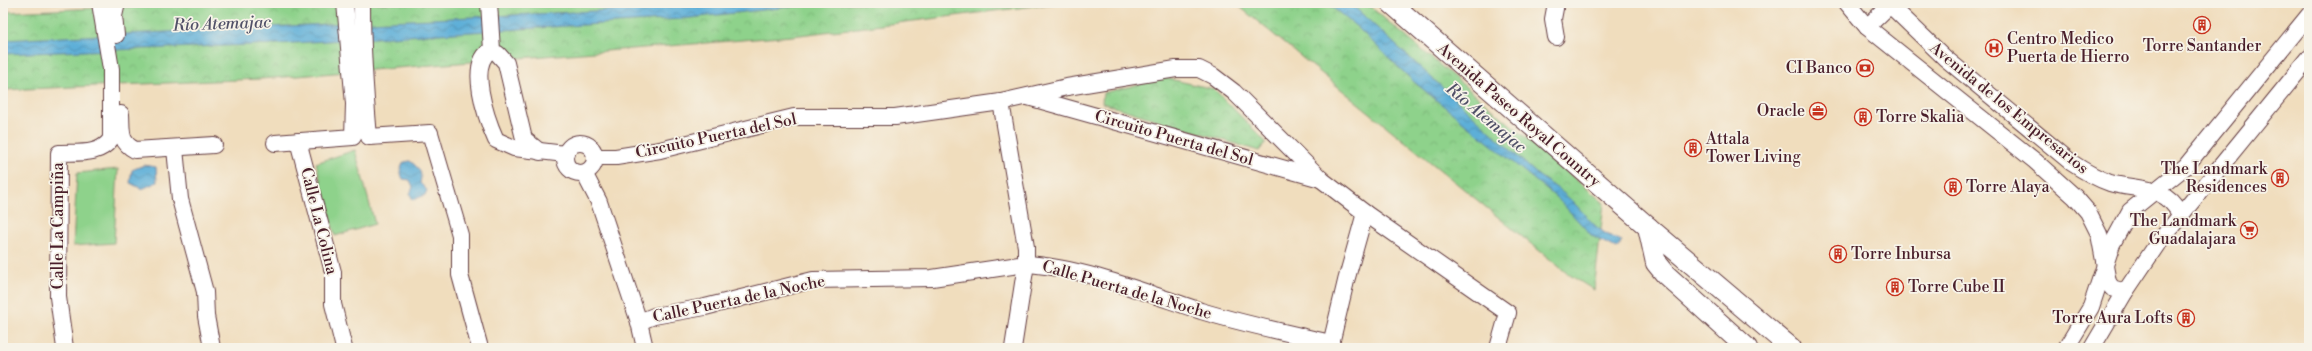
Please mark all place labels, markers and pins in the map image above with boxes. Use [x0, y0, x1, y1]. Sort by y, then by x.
building icon: Torre Santander [2192, 15, 2212, 35]
place label: Centro Medico Puerta de Hierro [2007, 29, 2130, 67]
place label: Torre Santander [2143, 36, 2261, 56]
hospital icon: Centro Medico Puerta de Hierro [1984, 38, 2004, 58]
place label: CI Banco [1786, 58, 1852, 78]
bank icon: CI Banco [1855, 58, 1875, 78]
place label: Oracle [1757, 101, 1805, 121]
office icon: Oracle [1808, 101, 1828, 121]
building icon: Torre Skalia [1853, 107, 1873, 127]
place label: Torre Skalia [1876, 107, 1965, 127]
place label: Attala Tower Living [1705, 129, 1801, 167]
building icon: Attala Tower Living [1683, 138, 1703, 158]
place label: The Landmark Residences [2161, 159, 2269, 197]
building icon: The Landmark Residences [2270, 168, 2290, 188]
building icon: Torre Alaya [1943, 177, 1963, 197]
place label: Torre Alaya [1966, 177, 2051, 197]
place label: The Landmark Guadalajara [2130, 211, 2238, 249]
supermarket icon: The Landmark Guadalajara [2239, 220, 2259, 240]
building icon: Torre Inbursa [1828, 244, 1848, 264]
place label: Torre Inbursa [1851, 244, 1952, 264]
building icon: Torre Cube II [1885, 277, 1905, 297]
place label: Torre Cube II [1908, 277, 2005, 297]
place label: Torre Aura Lofts [2052, 308, 2173, 328]
building icon: Torre Aura Lofts [2176, 308, 2196, 328]

